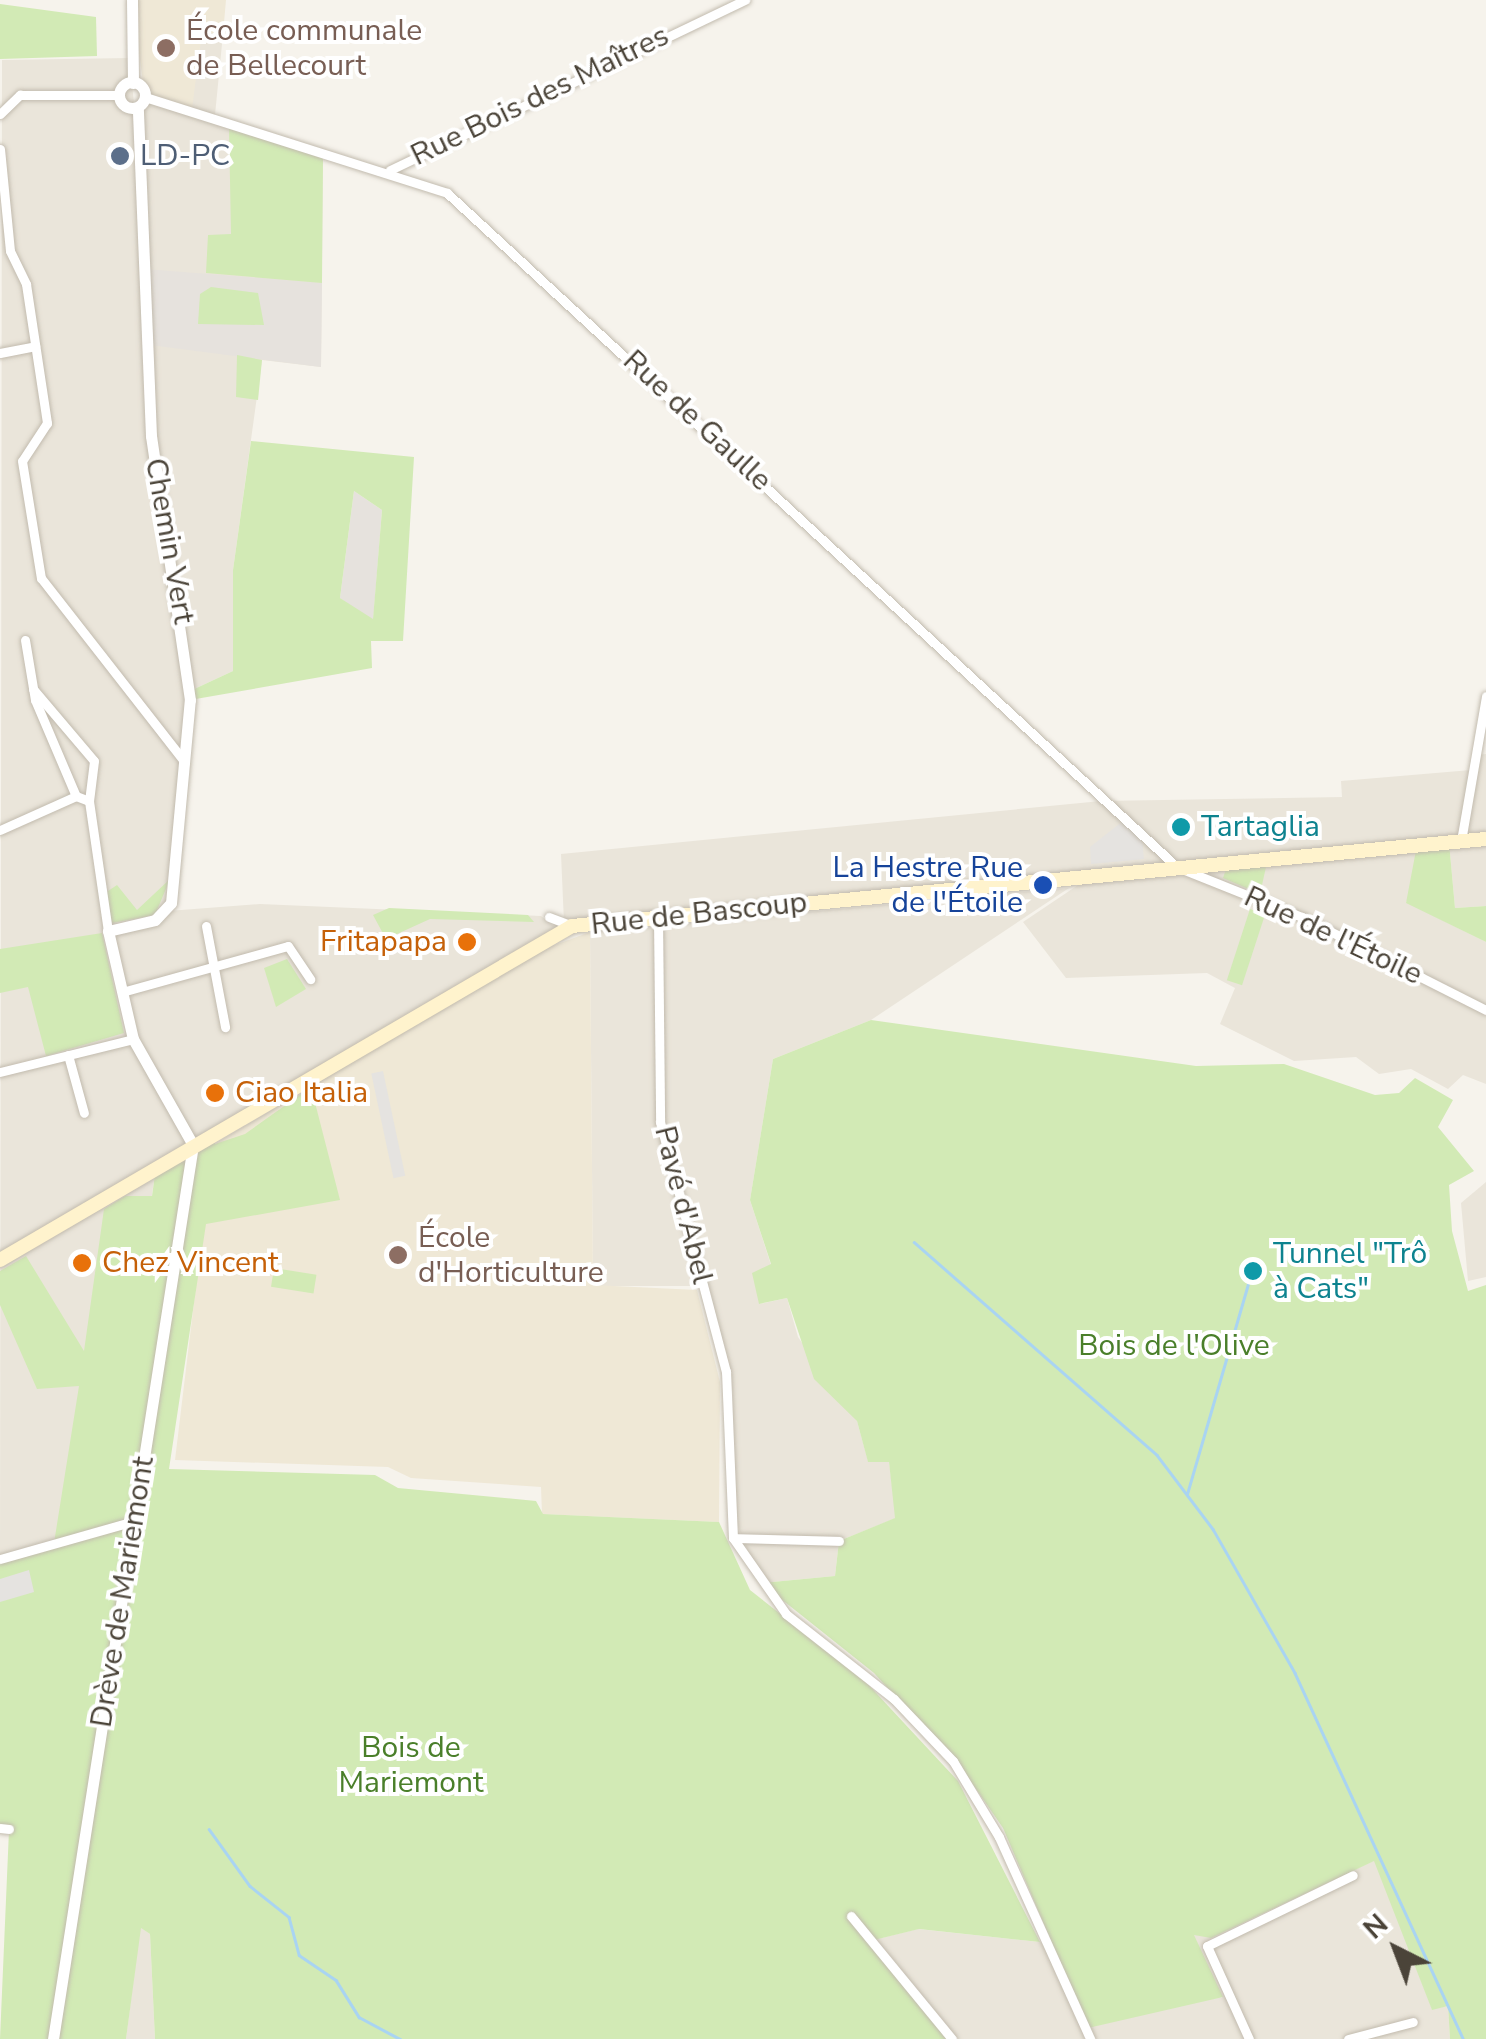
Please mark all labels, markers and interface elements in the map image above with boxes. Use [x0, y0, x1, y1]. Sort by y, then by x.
place label: École communale de Bellecourt [186, 13, 422, 84]
street label: Rue Bois des Maîtres [405, 18, 675, 174]
marker: École communale de Bellecourt [155, 37, 177, 59]
place label: LD-PC [140, 138, 230, 174]
marker: LD-PC [109, 145, 131, 167]
street label: Rue de Gaulle [615, 343, 779, 499]
street label: Chemin Vert [137, 455, 201, 627]
place label: Tartaglia [1201, 809, 1320, 845]
marker: Tartaglia [1170, 816, 1192, 838]
place label: La Hestre Rue de l'Étoile [832, 850, 1023, 920]
marker: La Hestre Rue de l'Étoile [1032, 874, 1054, 896]
street label: Rue de l'Étoile [1238, 879, 1428, 993]
street label: Rue de Bascoup [589, 885, 809, 943]
place label: Fritapapa [320, 924, 447, 960]
marker: Fritapapa [456, 931, 478, 953]
place label: Ciao Italia [235, 1075, 368, 1111]
marker: Ciao Italia [204, 1082, 226, 1104]
street label: Pavé d'Abel [646, 1122, 720, 1288]
place label: École d'Horticulture [418, 1220, 604, 1290]
place label: Tunnel "Trô à Cats" [1273, 1236, 1427, 1306]
marker: École d'Horticulture [387, 1244, 409, 1266]
place label: Chez Vincent [102, 1245, 278, 1281]
marker: Chez Vincent [71, 1252, 93, 1274]
marker: Tunnel "Trô à Cats" [1242, 1260, 1264, 1282]
park label: Bois de l'Olive [1078, 1328, 1270, 1364]
street label: Drève de Mariemont [84, 1454, 162, 1730]
park label: Bois de Mariemont [338, 1730, 484, 1800]
north arrow [1346, 1899, 1446, 1999]
text: N [1355, 1906, 1396, 1948]

